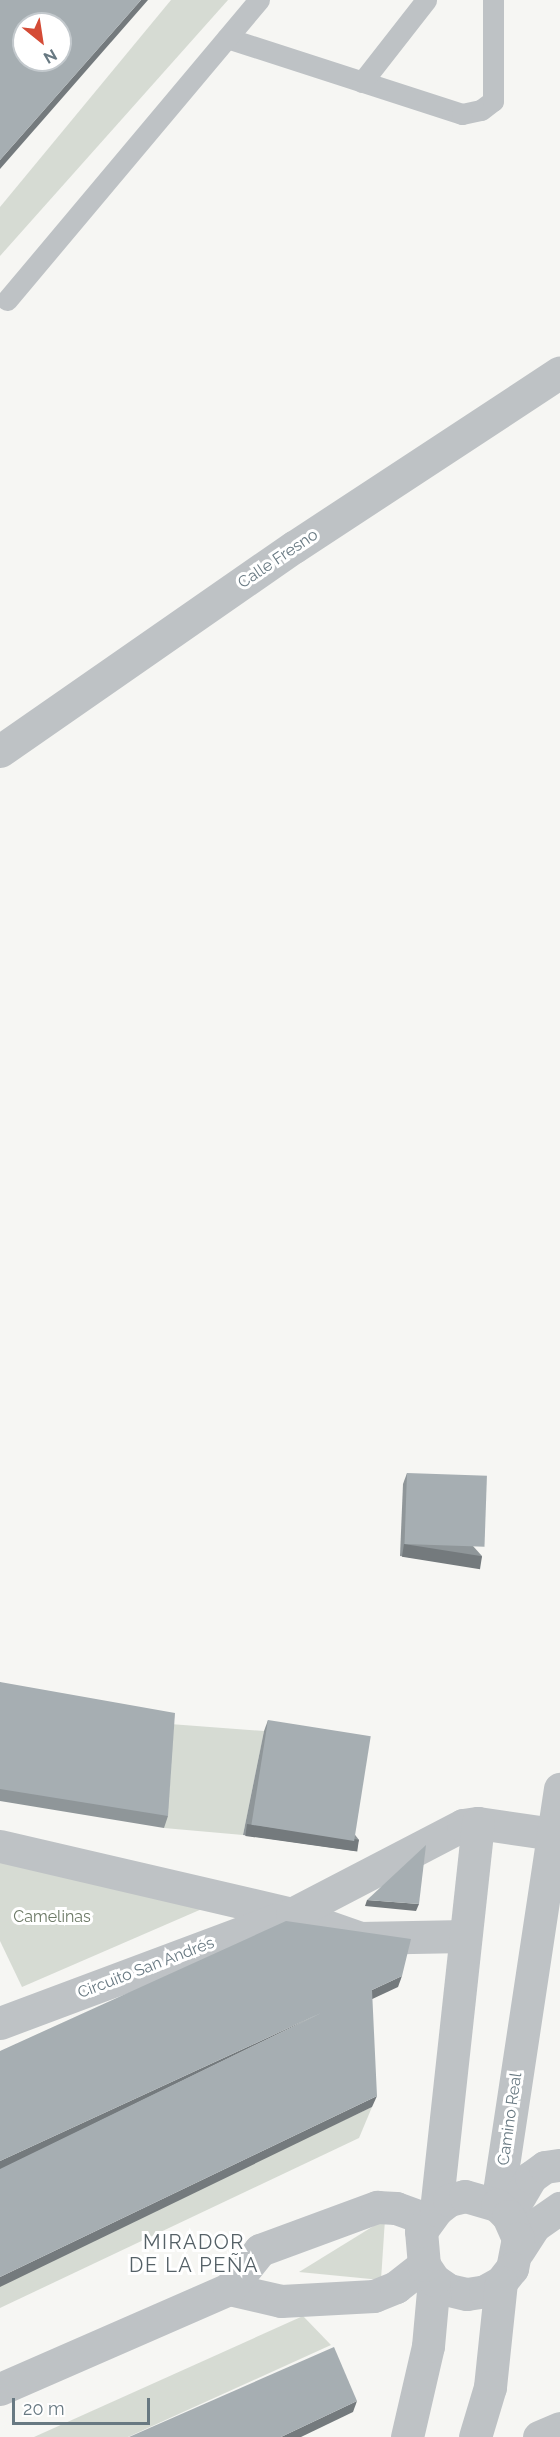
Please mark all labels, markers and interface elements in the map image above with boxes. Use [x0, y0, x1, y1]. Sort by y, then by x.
north arrow [12, 12, 72, 72]
text: N [40, 45, 60, 68]
street label: Calle Fresno [234, 525, 322, 593]
park label: Camelinas [13, 1907, 91, 1927]
street label: Circuito San Andrés [75, 1933, 217, 2003]
street label: Camino Real [494, 2071, 526, 2167]
district label: MIRADOR DE LA PEÑA [129, 2231, 259, 2278]
scale bar [15, 2386, 153, 2424]
text: 20 m [23, 2398, 65, 2419]

